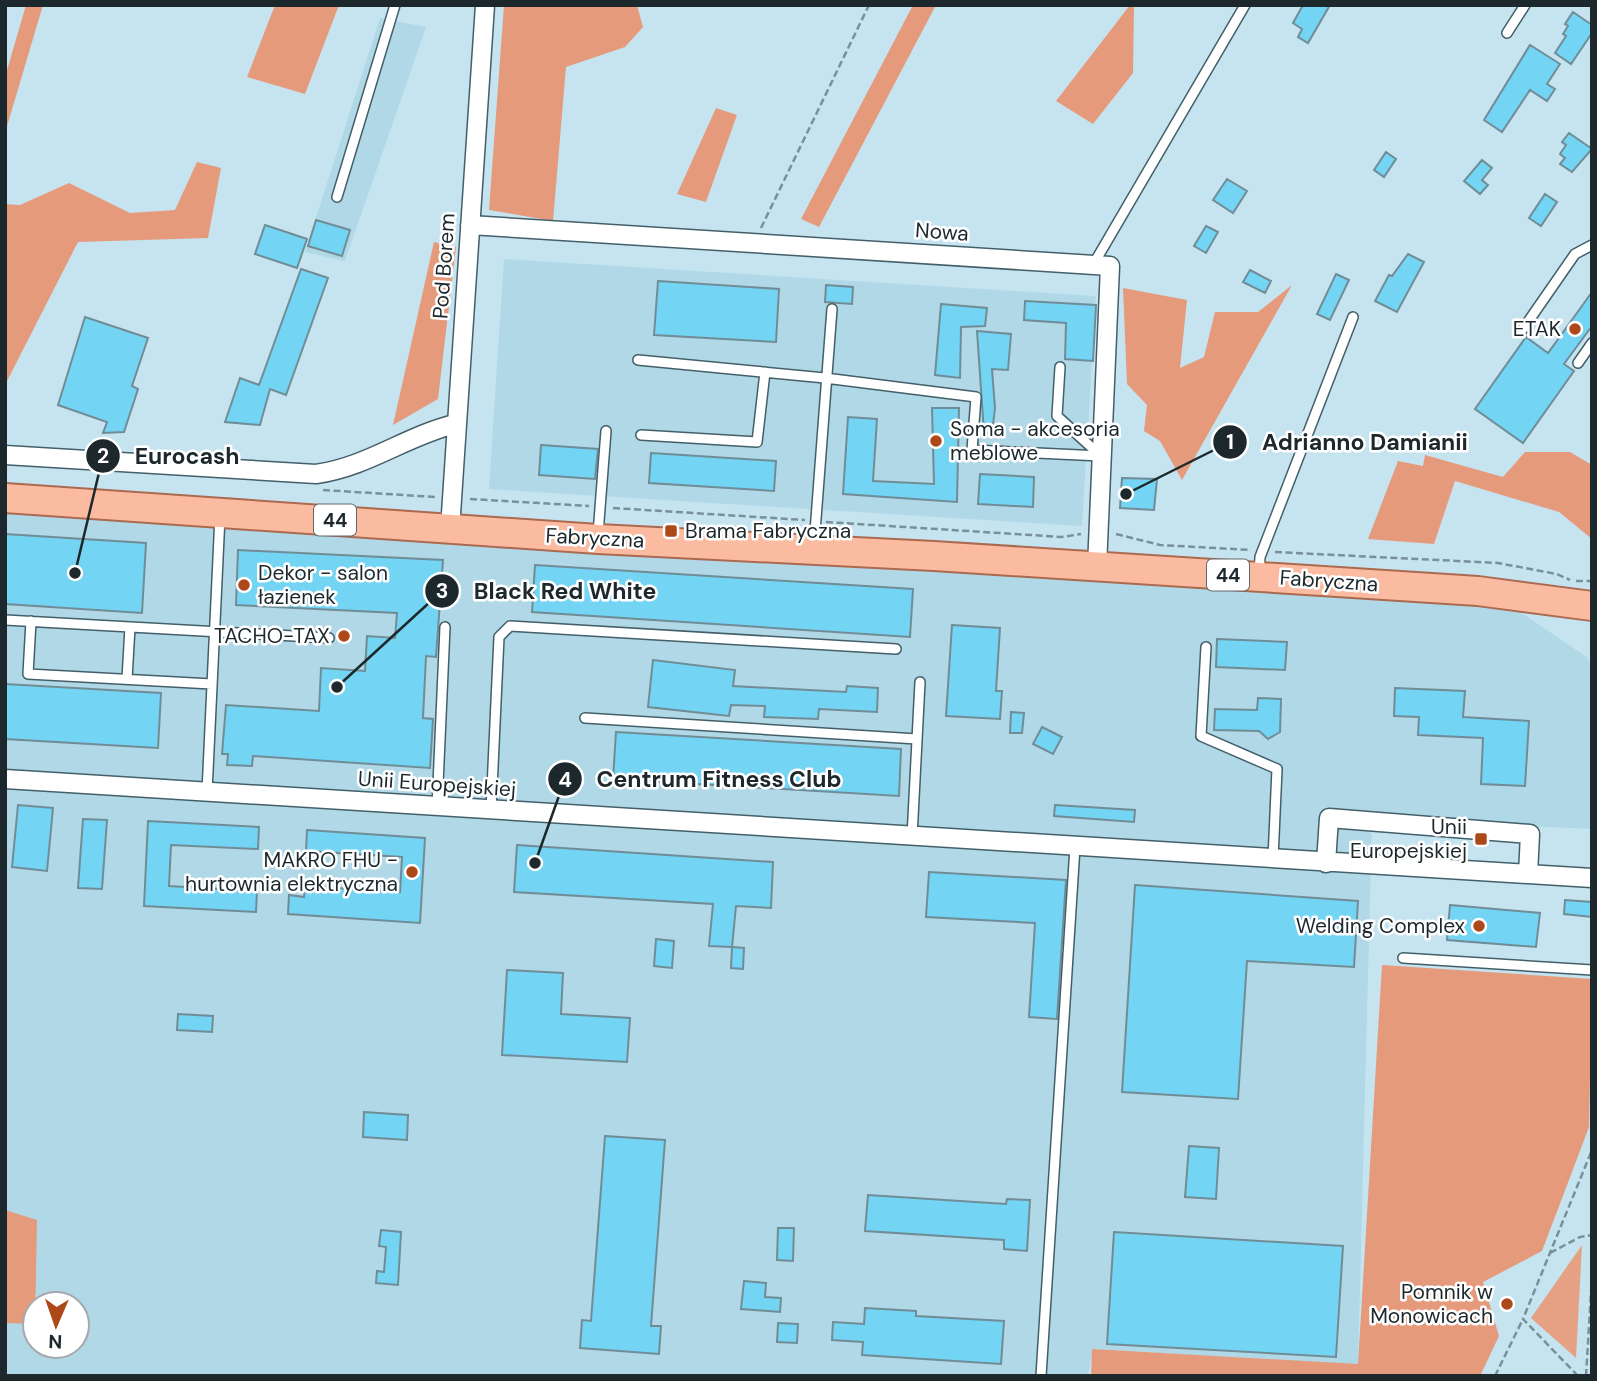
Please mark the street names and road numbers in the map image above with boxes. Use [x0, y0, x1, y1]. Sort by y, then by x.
street label: Pod Borem [426, 212, 462, 320]
street label: Nowa [914, 216, 970, 248]
road number: 44 [314, 505, 356, 536]
street label: Fabryczna [545, 521, 645, 555]
road number: 44 [1207, 560, 1249, 590]
street label: Fabryczna [1279, 564, 1379, 598]
street label: Unii Europejskiej [357, 765, 517, 803]

